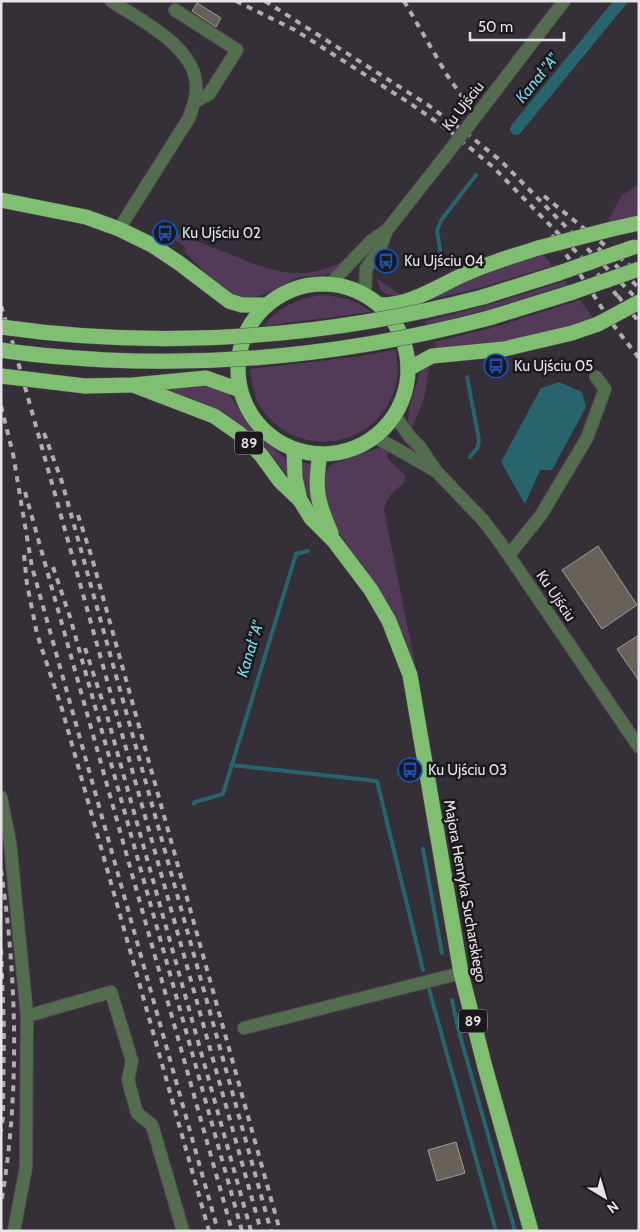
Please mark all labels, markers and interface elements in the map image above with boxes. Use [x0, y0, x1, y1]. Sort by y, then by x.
scale bar [470, 10, 564, 42]
text: 50 m [478, 18, 513, 36]
water label: Kanał "A" [511, 49, 563, 106]
street label: Ku Ujściu [438, 78, 488, 134]
bus stop icon: Ku Ujściu 02 [152, 220, 178, 246]
place label: Ku Ujściu 02 [182, 224, 261, 242]
bus stop icon: Ku Ujściu 04 [373, 248, 399, 274]
place label: Ku Ujściu 04 [404, 252, 484, 270]
bus stop icon: Ku Ujściu 05 [483, 353, 509, 379]
place label: Ku Ujściu 05 [514, 357, 593, 375]
road number: 89 [235, 432, 263, 454]
street label: Ku Ujściu [533, 567, 579, 625]
water label: Kanał "A" [232, 618, 268, 679]
bus stop icon: Ku Ujściu 03 [397, 757, 423, 783]
place label: Ku Ujściu 03 [428, 761, 507, 779]
street label: Majora Henryka Sucharskiego [440, 798, 490, 984]
road number: 89 [459, 1009, 487, 1032]
north arrow [580, 1172, 630, 1222]
text: N [604, 1197, 622, 1217]

